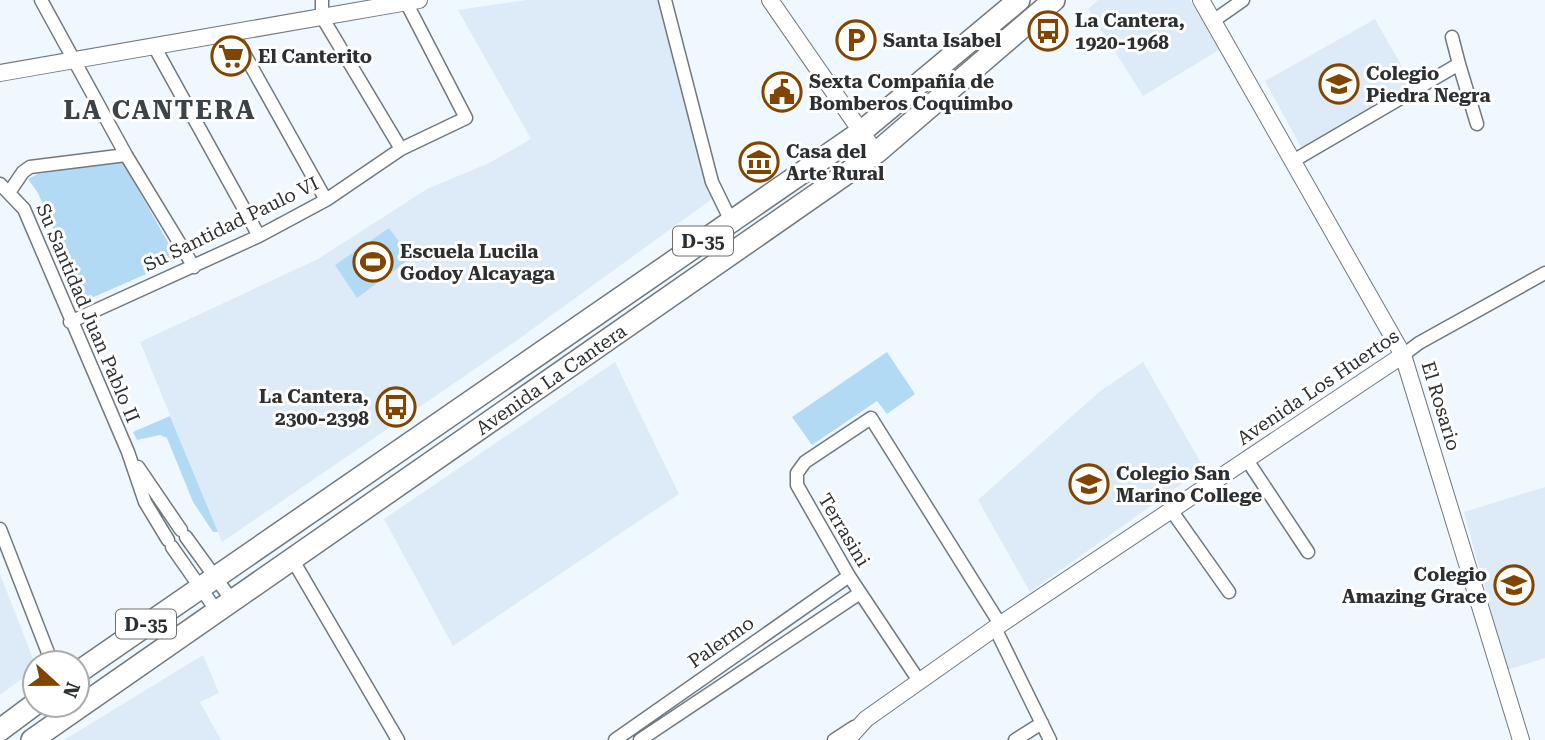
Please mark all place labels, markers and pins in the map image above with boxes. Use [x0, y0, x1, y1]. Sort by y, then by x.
place label: La Cantera, 1920-1968 [1075, 9, 1185, 54]
bus stop icon: La Cantera, 1920-1968 [1027, 10, 1069, 52]
parking icon: Santa Isabel [835, 19, 877, 61]
place label: Santa Isabel [883, 29, 1001, 52]
supermarket icon: El Canterito [210, 35, 252, 77]
place label: El Canterito [258, 45, 372, 68]
place label: Colegio Piedra Negra [1366, 62, 1491, 107]
school or university icon: Colegio Piedra Negra [1318, 63, 1360, 105]
place label: Sexta Compañía de Bomberos Coquimbo [809, 70, 1013, 115]
public building icon: Sexta Compañía de Bomberos Coquimbo [761, 71, 803, 113]
place label: Casa del Arte Rural [786, 140, 884, 185]
museum icon: Casa del Arte Rural [738, 141, 780, 183]
place label: Escuela Lucila Godoy Alcayaga [400, 240, 555, 285]
sports icon: Escuela Lucila Godoy Alcayaga [352, 241, 394, 283]
place label: La Cantera, 2300-2398 [259, 385, 369, 430]
bus stop icon: La Cantera, 2300-2398 [375, 386, 417, 428]
place label: Colegio San Marino College [1116, 462, 1262, 507]
school or university icon: Colegio San Marino College [1068, 463, 1110, 505]
place label: Colegio Amazing Grace [1342, 563, 1487, 608]
school or university icon: Colegio Amazing Grace [1493, 564, 1535, 606]

